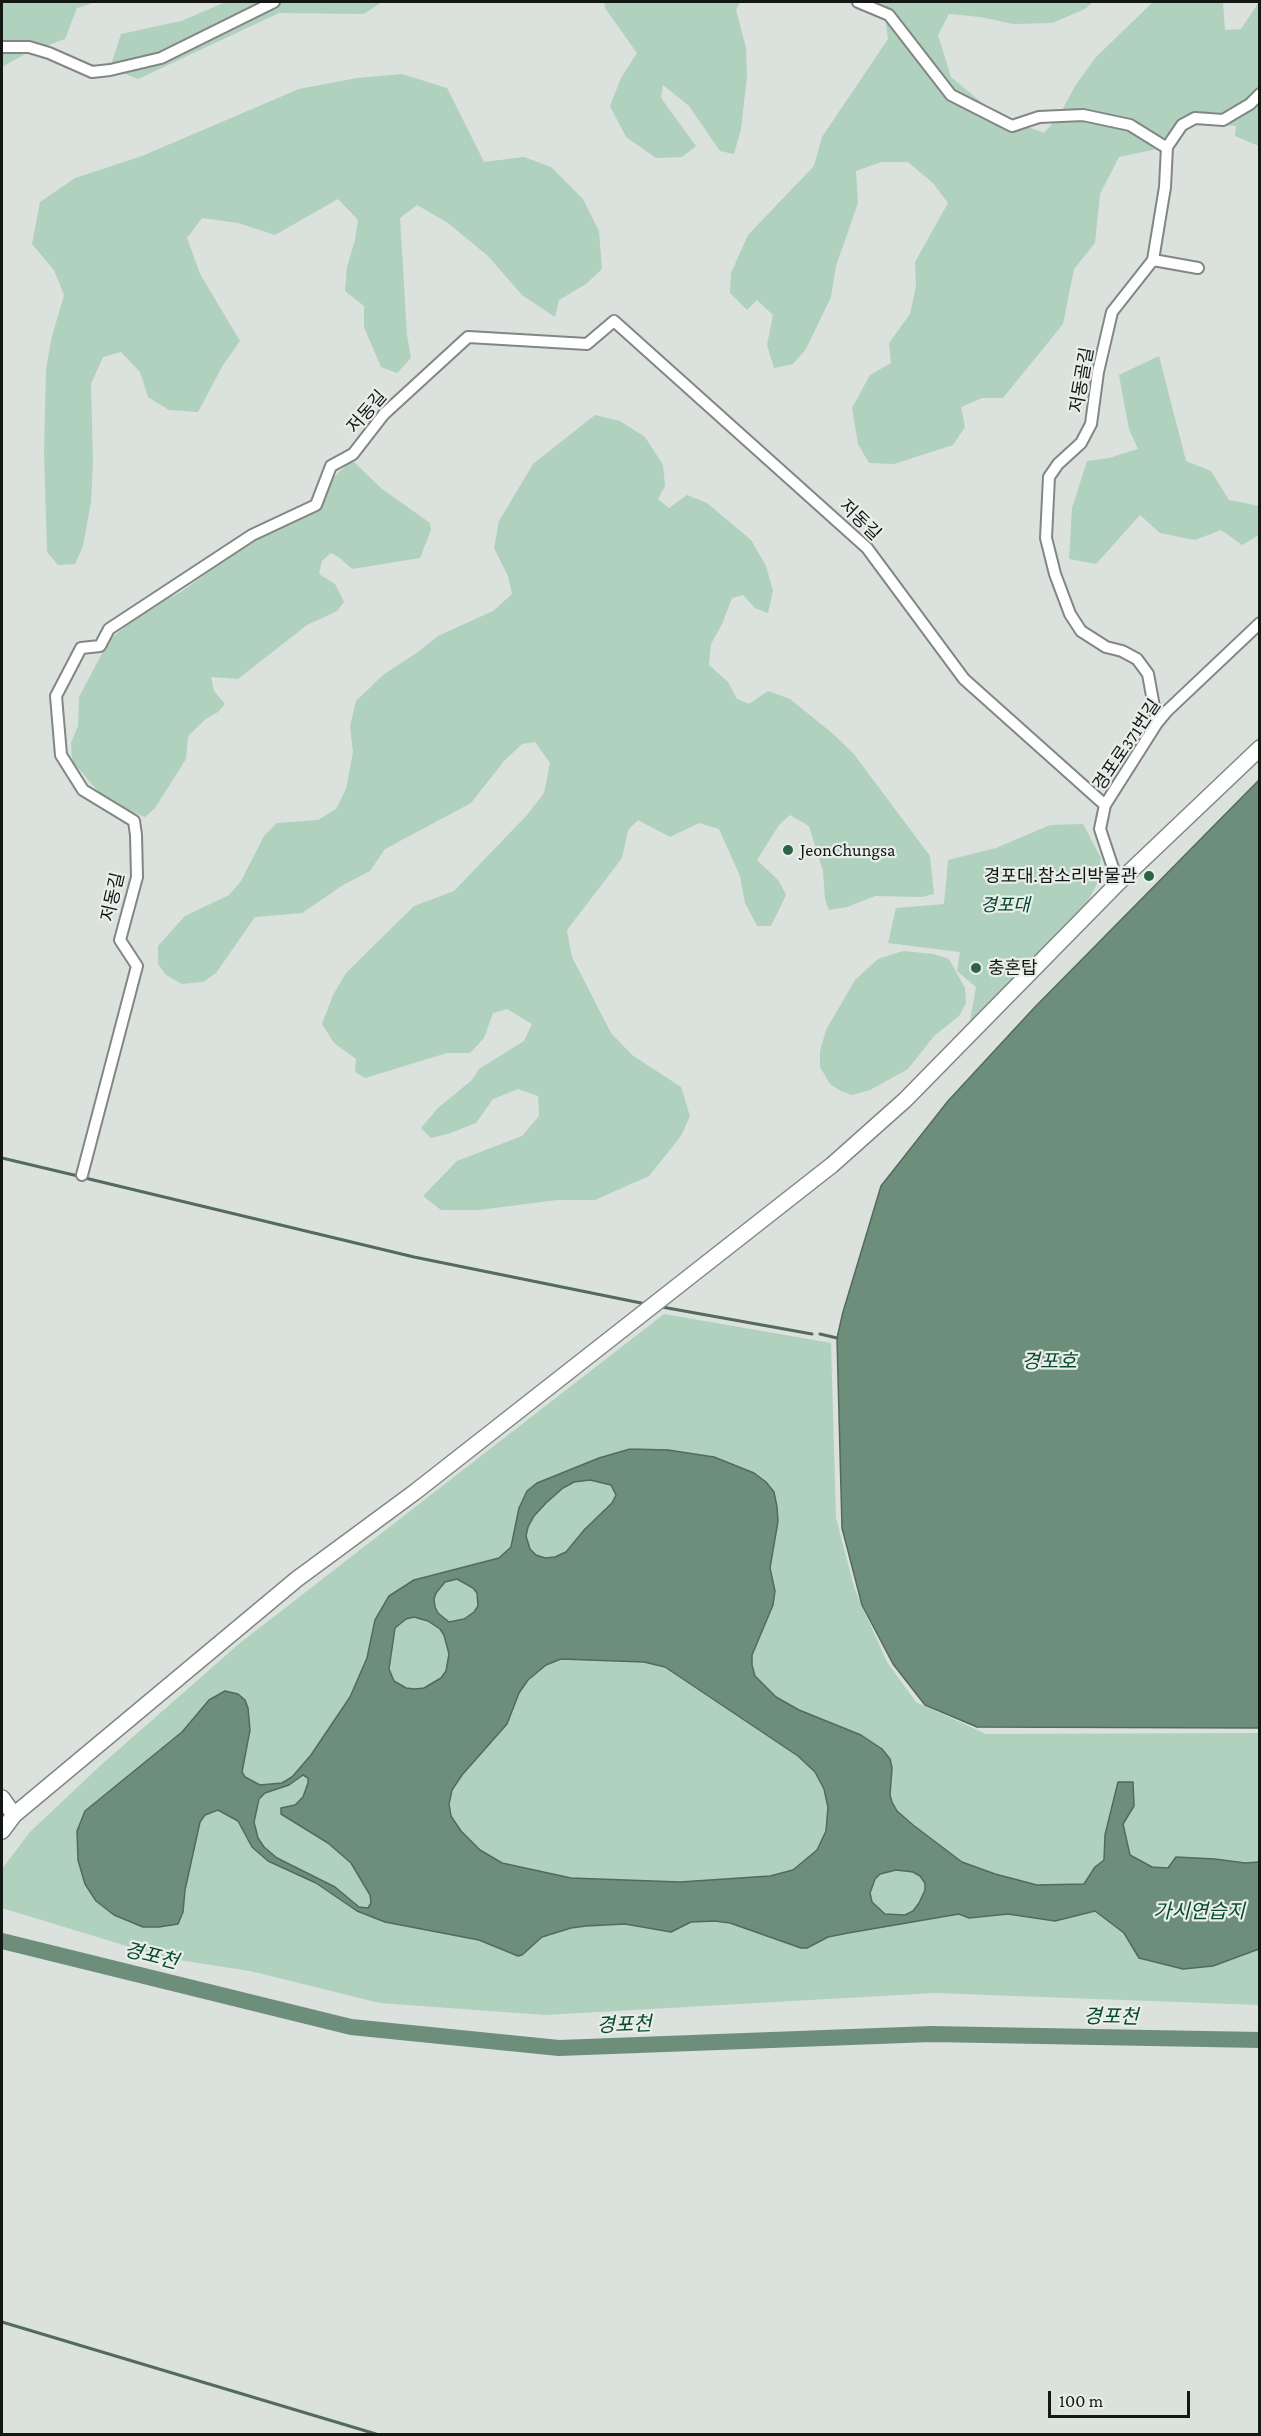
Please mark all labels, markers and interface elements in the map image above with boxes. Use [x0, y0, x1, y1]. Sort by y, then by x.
street label: 저동골길 [1066, 346, 1098, 414]
street label: 저동길 [343, 386, 391, 438]
street label: 저동길 [835, 495, 885, 545]
street label: 경포로371번길 [1089, 695, 1165, 795]
place label: JeonChungsa [800, 839, 895, 861]
marker: JeonChungsa [781, 843, 795, 857]
place label: 경포대.참소리박물관 [984, 865, 1137, 887]
marker: 경포대.참소리박물관 [1142, 869, 1156, 883]
street label: 저동길 [97, 870, 129, 924]
park label: 경포대 [980, 894, 1030, 916]
place label: 충혼탑 [988, 957, 1038, 979]
marker: 충혼탑 [969, 961, 983, 975]
water label: 경포호 [1021, 1350, 1077, 1374]
water label: 가시연습지 [1153, 1900, 1245, 1924]
water label: 경포천 [121, 1938, 181, 1974]
water label: 경포천 [1083, 2005, 1139, 2029]
water label: 경포천 [596, 2012, 652, 2038]
scale bar [1051, 2379, 1194, 2417]
text: 100 m [1059, 2391, 1103, 2411]

